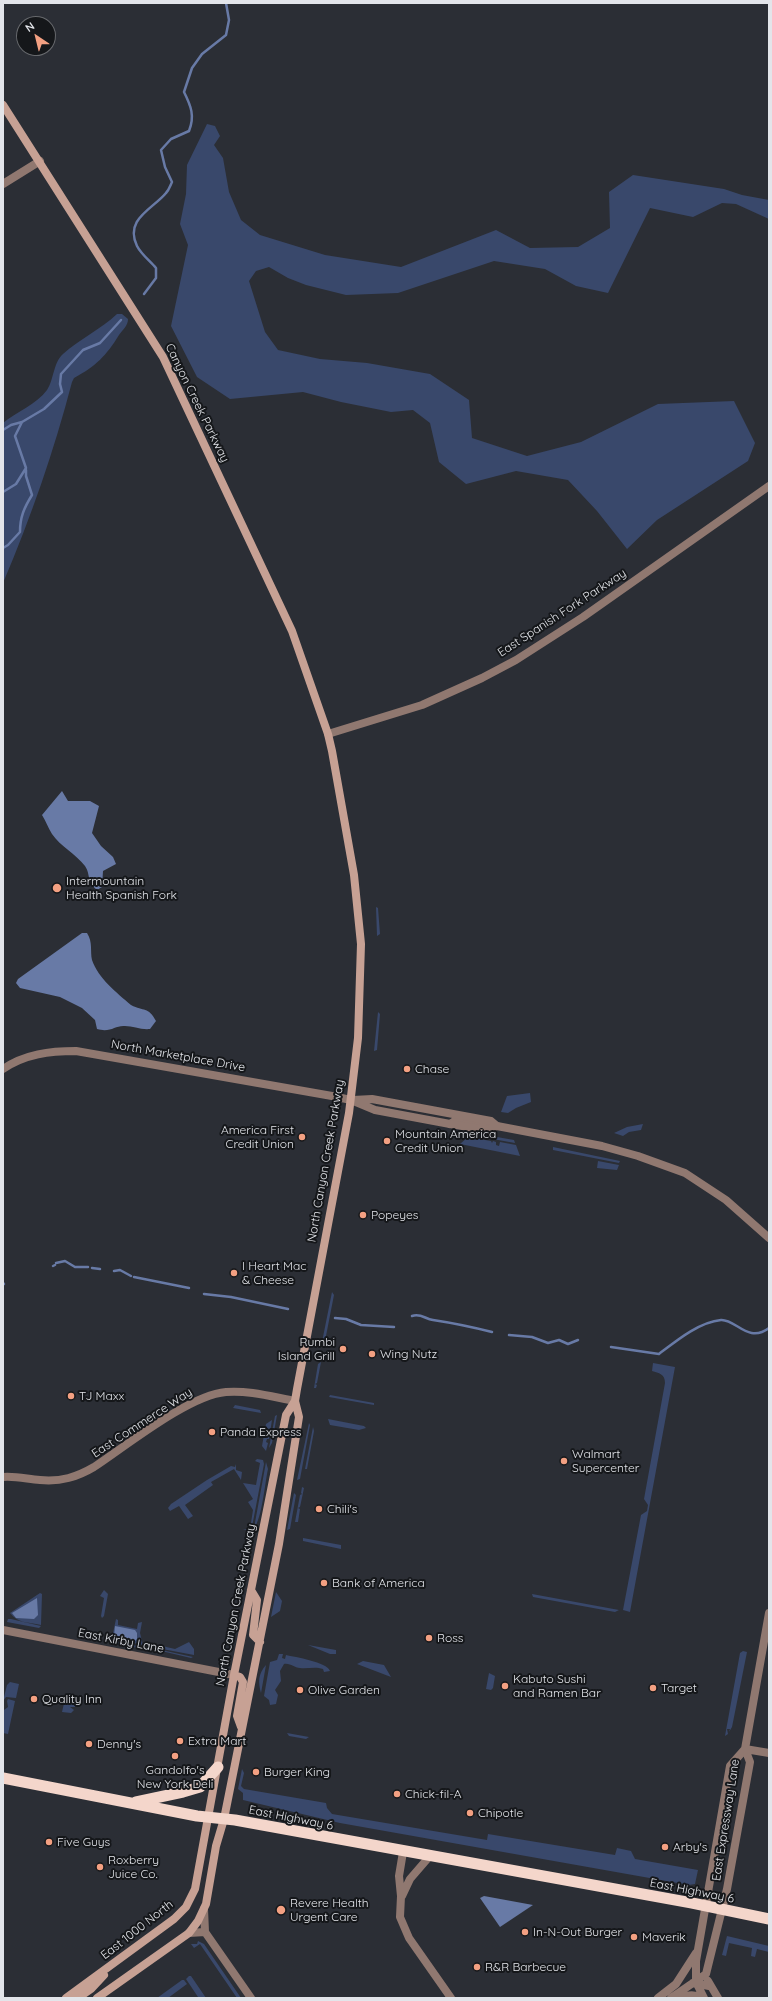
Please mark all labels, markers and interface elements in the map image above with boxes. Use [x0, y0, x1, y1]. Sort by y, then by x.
north arrow [16, 16, 56, 56]
text: N [22, 19, 37, 35]
street label: Canyon Creek Parkway [162, 341, 232, 465]
street label: East Spanish Fork Parkway [495, 566, 629, 660]
place label: Intermountain Health Spanish Fork [66, 874, 177, 902]
marker: Intermountain Health Spanish Fork [51, 882, 63, 894]
street label: North Marketplace Drive [110, 1037, 246, 1075]
place label: Chase [415, 1062, 449, 1076]
marker: Chase [402, 1064, 412, 1074]
street label: North Canyon Creek Parkway [305, 1079, 347, 1243]
place label: America First Credit Union [221, 1123, 294, 1151]
place label: Mountain America Credit Union [395, 1127, 496, 1155]
marker: America First Credit Union [297, 1132, 307, 1142]
marker: Mountain America Credit Union [382, 1136, 392, 1146]
place label: Popeyes [371, 1208, 418, 1222]
marker: Popeyes [358, 1210, 368, 1220]
place label: I Heart Mac & Cheese [242, 1259, 306, 1287]
marker: I Heart Mac & Cheese [229, 1268, 239, 1278]
place label: Rumbi Island Grill [278, 1335, 335, 1363]
marker: Rumbi Island Grill [338, 1344, 348, 1354]
place label: Wing Nutz [380, 1347, 437, 1361]
marker: Wing Nutz [367, 1349, 377, 1359]
street label: East Commerce Way [89, 1385, 195, 1461]
place label: TJ Maxx [79, 1389, 124, 1403]
marker: TJ Maxx [66, 1391, 76, 1401]
place label: Panda Express [220, 1425, 301, 1439]
marker: Panda Express [207, 1427, 217, 1437]
place label: Walmart Supercenter [572, 1447, 639, 1475]
marker: Walmart Supercenter [559, 1456, 569, 1466]
place label: Chili's [327, 1502, 357, 1516]
marker: Chili's [314, 1504, 324, 1514]
street label: North Canyon Creek Parkway [213, 1523, 259, 1687]
place label: Bank of America [332, 1576, 425, 1590]
marker: Bank of America [319, 1578, 329, 1588]
street label: East Kirby Lane [77, 1626, 165, 1656]
place label: Ross [437, 1631, 463, 1645]
marker: Ross [424, 1633, 434, 1643]
place label: Kabuto Sushi and Ramen Bar [513, 1672, 601, 1700]
marker: Kabuto Sushi and Ramen Bar [500, 1681, 510, 1691]
place label: Target [661, 1681, 697, 1695]
place label: Olive Garden [308, 1683, 380, 1697]
marker: Target [648, 1683, 658, 1693]
marker: Olive Garden [295, 1685, 305, 1695]
place label: Quality Inn [42, 1692, 102, 1706]
marker: Quality Inn [29, 1694, 39, 1704]
place label: Extra Mart [188, 1734, 246, 1748]
marker: Extra Mart [175, 1736, 185, 1746]
place label: Denny's [97, 1737, 141, 1751]
marker: Denny's [84, 1739, 94, 1749]
marker: Gandolfo's New York Deli [170, 1751, 180, 1761]
street label: East Expressway Lane [709, 1758, 743, 1882]
place label: Gandolfo's New York Deli [137, 1763, 213, 1791]
place label: Burger King [264, 1765, 330, 1779]
marker: Burger King [251, 1767, 261, 1777]
place label: Chick-fil-A [405, 1787, 462, 1801]
marker: Chick-fil-A [392, 1789, 402, 1799]
street label: East Highway 6 [248, 1803, 334, 1833]
place label: Chipotle [478, 1806, 523, 1820]
marker: Chipotle [465, 1808, 475, 1818]
place label: Five Guys [57, 1835, 110, 1849]
marker: Five Guys [44, 1837, 54, 1847]
place label: Arby's [673, 1840, 707, 1854]
marker: Arby's [660, 1842, 670, 1852]
place label: Roxberry Juice Co. [108, 1853, 159, 1881]
marker: Roxberry Juice Co. [95, 1862, 105, 1872]
street label: East Highway 6 [649, 1876, 735, 1906]
place label: Revere Health Urgent Care [290, 1896, 369, 1924]
street label: East 1000 North [98, 1897, 176, 1963]
marker: Revere Health Urgent Care [275, 1904, 287, 1916]
place label: In-N-Out Burger [533, 1925, 622, 1939]
marker: In-N-Out Burger [520, 1927, 530, 1937]
place label: Maverik [642, 1930, 686, 1944]
marker: Maverik [629, 1932, 639, 1942]
place label: R&R Barbecue [485, 1960, 566, 1974]
marker: R&R Barbecue [472, 1962, 482, 1972]

